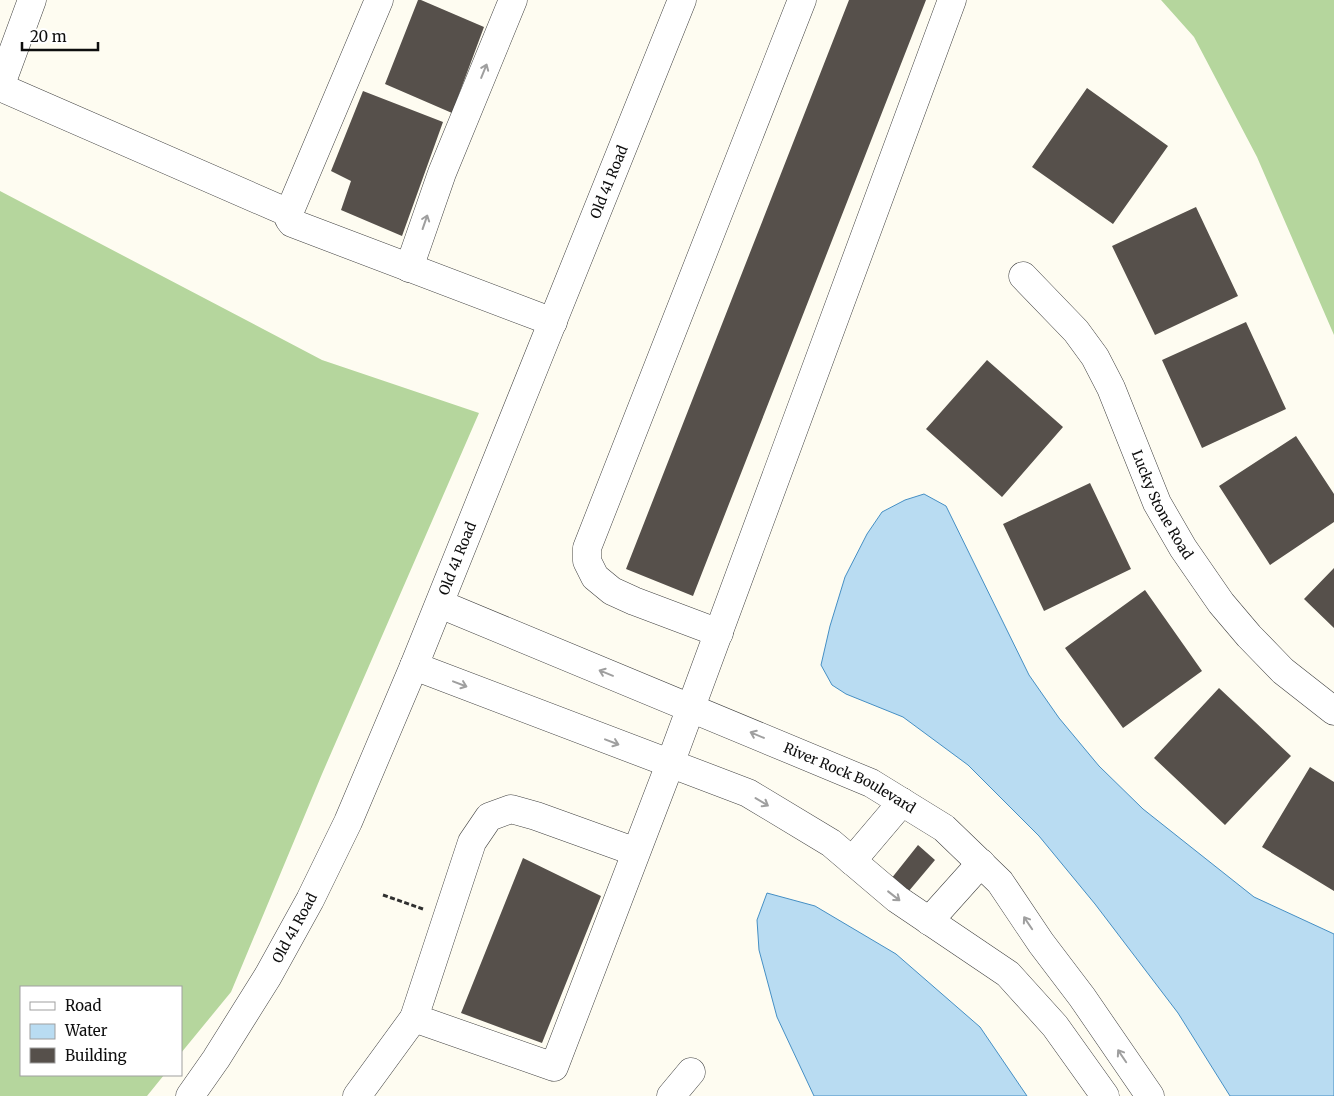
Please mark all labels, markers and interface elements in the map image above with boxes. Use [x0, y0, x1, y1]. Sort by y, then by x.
scale bar [22, 20, 99, 52]
text: 20 m [30, 27, 67, 46]
one-way arrow [481, 63, 490, 78]
street label: Old 41 Road [586, 142, 632, 221]
one-way arrow [421, 214, 430, 230]
street label: Lucky Stone Road [1128, 447, 1197, 563]
street label: Old 41 Road [434, 519, 480, 598]
one-way arrow [599, 668, 615, 677]
one-way arrow [452, 680, 467, 689]
one-way arrow [749, 730, 764, 739]
one-way arrow [604, 738, 619, 747]
street label: River Rock Boulevard [781, 739, 919, 817]
one-way arrow [755, 798, 769, 808]
street label: Old 41 Road [268, 890, 321, 966]
one-way arrow [887, 891, 900, 902]
one-way arrow [1023, 916, 1033, 930]
legend [20, 986, 182, 1076]
text: Road [65, 996, 101, 1015]
text: Water [64, 1021, 108, 1040]
text: Building [65, 1046, 127, 1065]
one-way arrow [1117, 1049, 1127, 1063]

